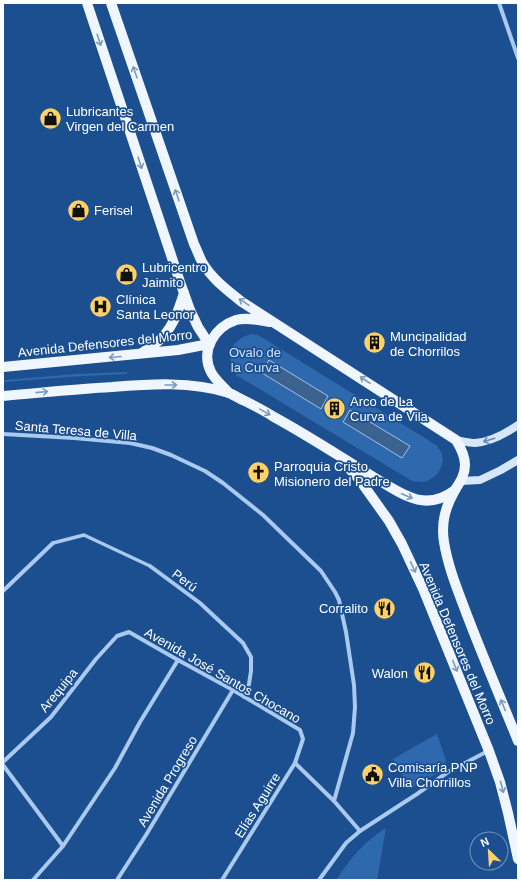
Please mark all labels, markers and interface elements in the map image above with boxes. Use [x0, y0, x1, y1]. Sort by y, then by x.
one-way arrow [96, 33, 103, 46]
one-way arrow [130, 67, 138, 79]
place label: Lubricantes Virgen del Carmen [66, 104, 174, 134]
shop icon: Lubricantes Virgen del Carmen [38, 105, 64, 131]
one-way arrow [137, 157, 144, 170]
one-way arrow [172, 190, 180, 202]
shop icon: Ferisel [66, 197, 92, 223]
place label: Ferisel [94, 203, 133, 218]
place label: Lubricentro Jaimito [142, 260, 207, 290]
shop icon: Lubricentro Jaimito [114, 261, 140, 287]
place label: Clínica Santa Leonor [116, 292, 195, 322]
hospital icon: Clínica Santa Leonor [88, 293, 114, 319]
one-way arrow [238, 298, 249, 307]
street label: Avenida Defensores del Morro [17, 327, 193, 360]
place label: Muncipalidad de Chorrilos [390, 329, 467, 359]
building icon: Muncipalidad de Chorrilos [362, 330, 388, 356]
park label: Ovalo de la Curva [229, 345, 281, 375]
one-way arrow [109, 353, 122, 360]
one-way arrow [359, 376, 371, 384]
one-way arrow [164, 381, 177, 389]
one-way arrow [35, 389, 48, 396]
place label: Arco de La Curva de Vila [350, 394, 429, 424]
building icon: Arco de La Curva de Vila [322, 395, 348, 421]
one-way arrow [259, 409, 271, 416]
street label: Santa Teresa de Villa [14, 418, 138, 443]
one-way arrow [482, 437, 495, 444]
place label: Parroquia Cristo Misionero del Padre [274, 459, 390, 489]
church icon: Parroquia Cristo Misionero del Padre [245, 460, 271, 486]
one-way arrow [401, 492, 413, 500]
street label: Avenida Defensores del Morro [416, 560, 499, 727]
one-way arrow [410, 561, 417, 573]
street label: Perú [169, 566, 200, 595]
restaurant icon: Corralito [371, 595, 397, 621]
place label: Corralito [319, 601, 368, 616]
street label: Avenida José Santos Chocano [142, 625, 303, 726]
restaurant icon: Walon [411, 660, 437, 686]
one-way arrow [451, 660, 459, 672]
street label: Arequipa [36, 665, 81, 715]
place label: Walon [372, 666, 408, 681]
one-way arrow [499, 700, 507, 712]
street label: Avenida Progreso [134, 733, 200, 829]
place label: Comisaría PNP Villa Chorrillos [388, 760, 478, 790]
public building icon: Comisaría PNP Villa Chorrillos [360, 761, 386, 787]
street label: Elías Aguirre [232, 770, 283, 840]
one-way arrow [498, 781, 506, 794]
north arrow [469, 831, 509, 871]
text: N [479, 835, 491, 849]

